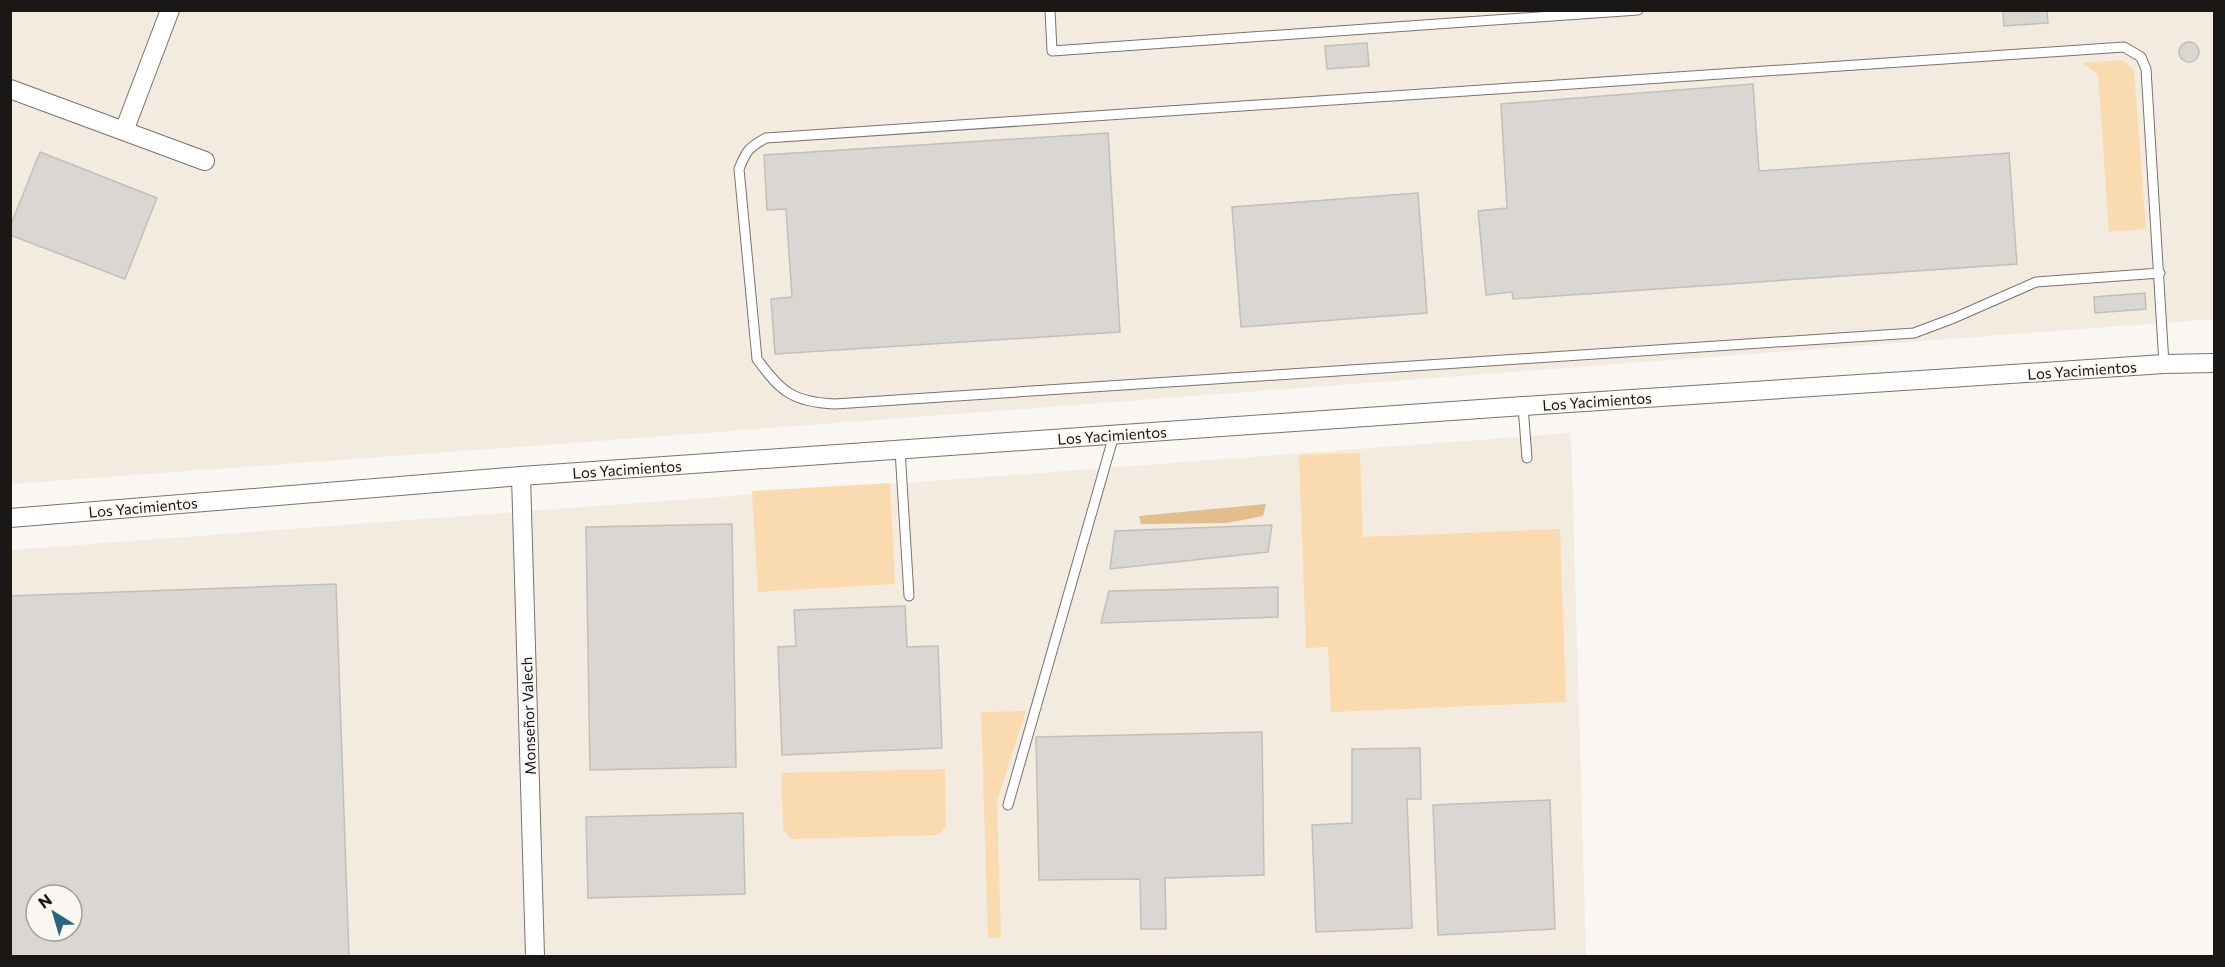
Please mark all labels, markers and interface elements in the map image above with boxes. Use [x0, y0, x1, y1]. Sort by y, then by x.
street label: Los Yacimientos [2027, 357, 2137, 383]
street label: Los Yacimientos [1542, 388, 1652, 414]
street label: Los Yacimientos [1057, 422, 1167, 448]
street label: Los Yacimientos [572, 456, 682, 482]
street label: Los Yacimientos [88, 493, 199, 521]
street label: Monseñor Valech [517, 657, 539, 775]
north arrow [24, 883, 84, 943]
text: N [34, 889, 55, 912]

